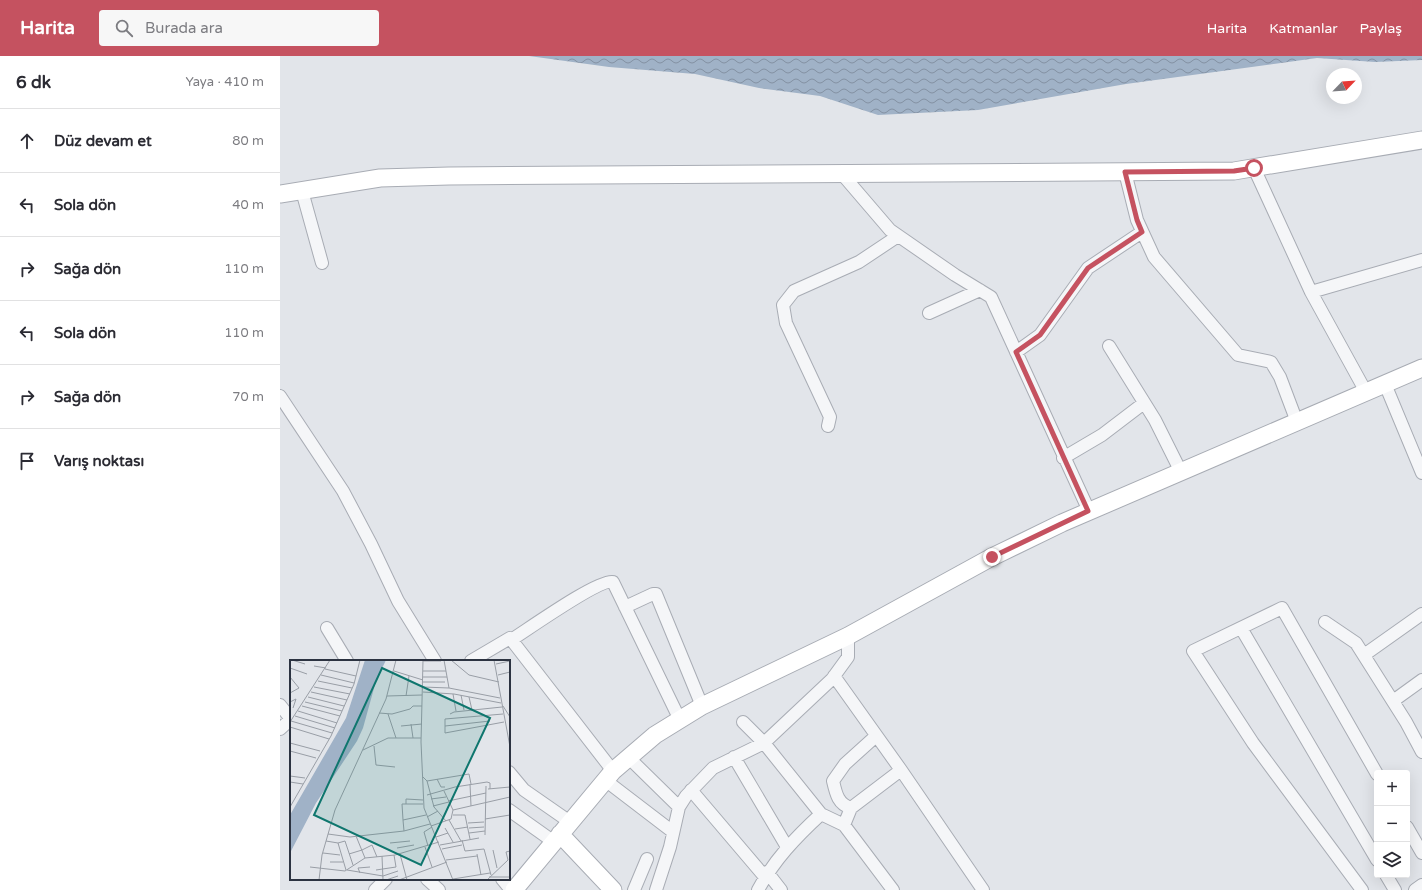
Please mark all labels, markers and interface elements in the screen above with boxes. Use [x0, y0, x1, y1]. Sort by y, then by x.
search box [99, 10, 379, 46]
text: Harita [20, 17, 75, 39]
icon: search [113, 17, 135, 39]
text: Burada ara [145, 19, 223, 37]
text: Harita [1207, 20, 1247, 37]
text: Katmanlar [1269, 20, 1338, 37]
text: Paylaş [1360, 20, 1402, 37]
north arrow [1326, 68, 1362, 104]
text: 6 dk [16, 72, 51, 93]
text: Yaya · 410 m [185, 74, 264, 90]
icon: ahead [16, 130, 38, 152]
text: Düz devam et [54, 132, 152, 150]
text: 80 m [232, 133, 264, 149]
route start [1245, 159, 1263, 177]
icon: left [16, 194, 38, 216]
text: Sola dön [54, 196, 116, 214]
text: 40 m [232, 197, 264, 213]
icon: right [16, 258, 38, 280]
text: Sağa dön [54, 260, 121, 278]
text: 110 m [224, 261, 264, 277]
icon: left [16, 322, 38, 344]
text: Sola dön [54, 324, 116, 342]
text: 110 m [224, 325, 264, 341]
icon: right [16, 386, 38, 408]
text: Sağa dön [54, 388, 121, 406]
text: 70 m [232, 389, 264, 405]
icon: arrive [16, 450, 38, 472]
text: Varış noktası [54, 452, 144, 470]
route end [983, 548, 1001, 566]
inset map [290, 660, 510, 880]
map controls [1374, 770, 1410, 878]
button: + [1374, 770, 1410, 806]
button: − [1374, 806, 1410, 842]
button: layers [1374, 842, 1410, 878]

